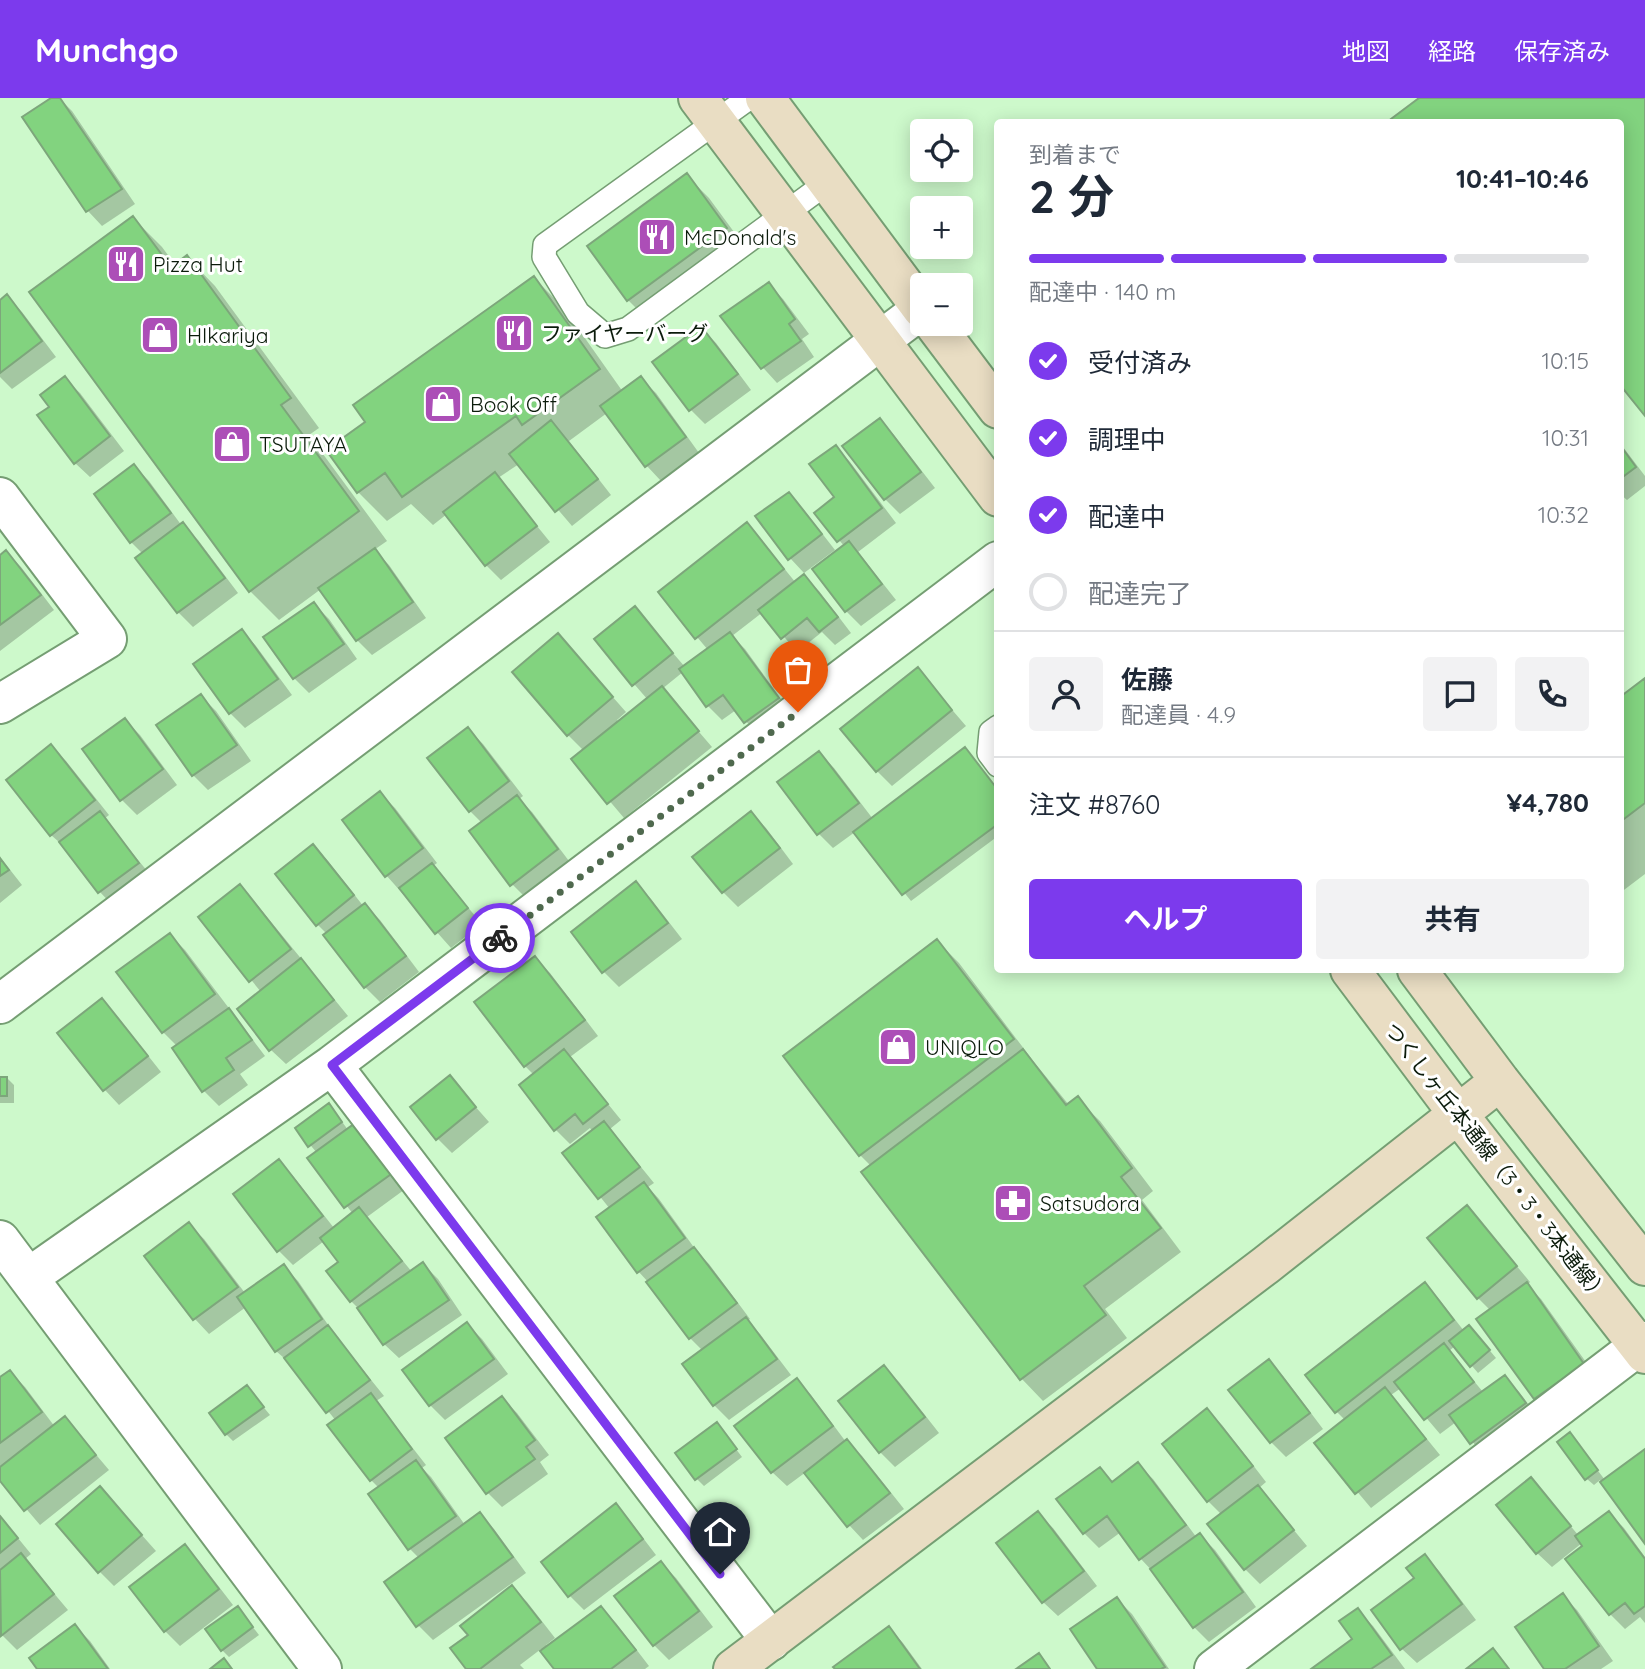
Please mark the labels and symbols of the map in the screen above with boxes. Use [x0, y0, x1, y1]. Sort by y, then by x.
restaurant icon: McDonald's [636, 216, 678, 258]
place label: McDonald's [684, 224, 796, 250]
restaurant icon: Pizza Hut [105, 243, 147, 285]
place label: Pizza Hut [153, 251, 243, 277]
restaurant icon: ファイヤーバーグ [493, 312, 535, 354]
shop icon: HIkariya [139, 314, 181, 356]
place label: ファイヤーバーグ [541, 320, 708, 346]
place label: HIkariya [187, 322, 268, 348]
shop icon: Book Off [422, 383, 464, 425]
place label: Book Off [470, 391, 557, 417]
shop icon: TSUTAYA [211, 423, 253, 465]
place label: TSUTAYA [259, 431, 347, 457]
pin [768, 640, 828, 712]
courier [465, 903, 535, 973]
street label: つくしヶ丘本通線（3・3・3本通線） [1380, 1017, 1614, 1307]
shop icon: UNIQLO [877, 1026, 919, 1068]
place label: UNIQLO [925, 1034, 1004, 1060]
pharmacy icon: Satsudora [992, 1182, 1034, 1224]
place label: Satsudora [1040, 1190, 1140, 1216]
pin [690, 1502, 750, 1574]

